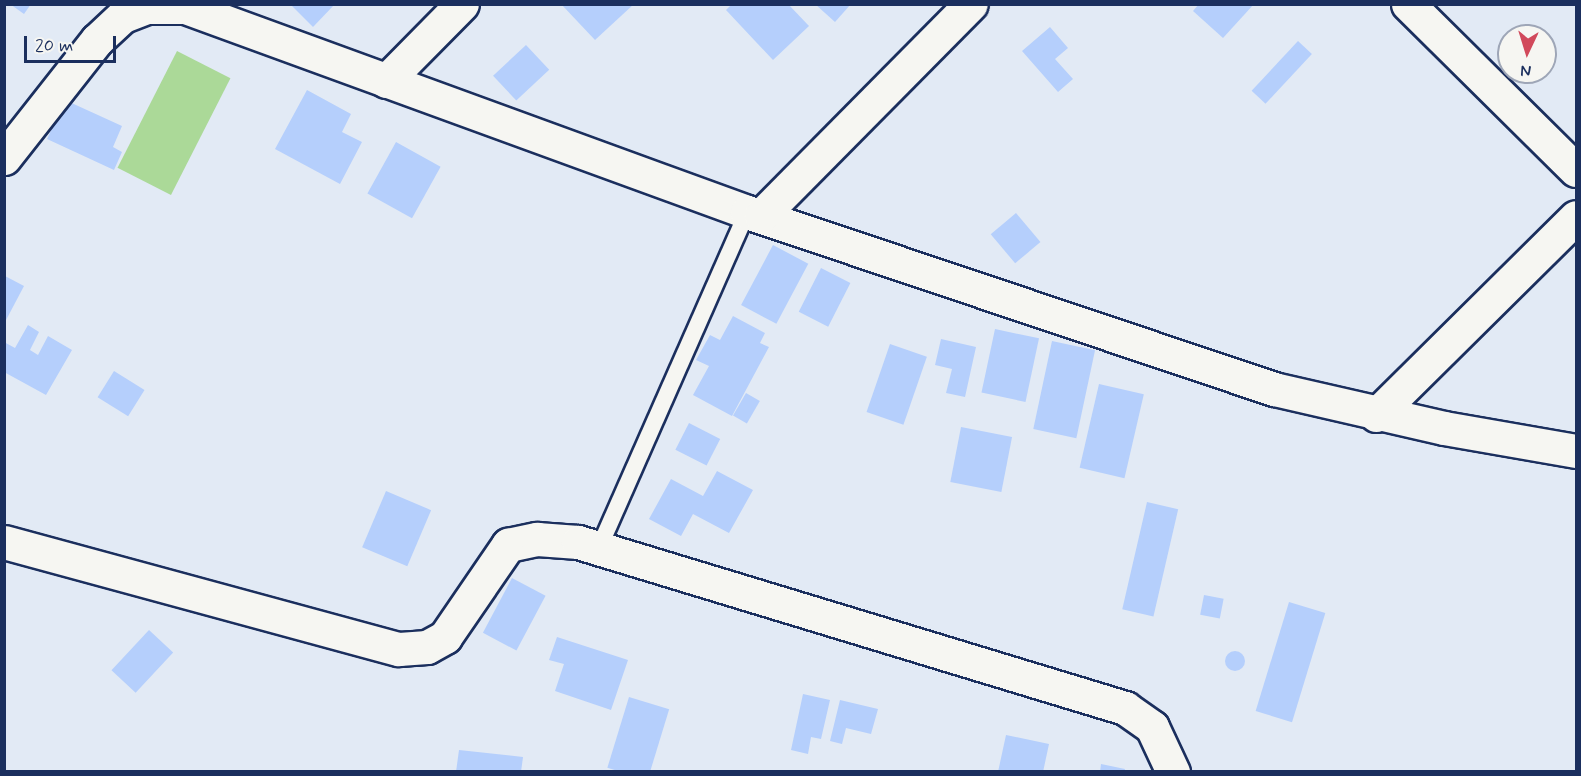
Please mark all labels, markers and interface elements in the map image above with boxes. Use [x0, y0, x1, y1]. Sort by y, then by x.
scale bar [27, 24, 118, 62]
north arrow [1497, 24, 1557, 84]
text: 20 m [35, 34, 73, 58]
text: N [1520, 60, 1532, 81]

